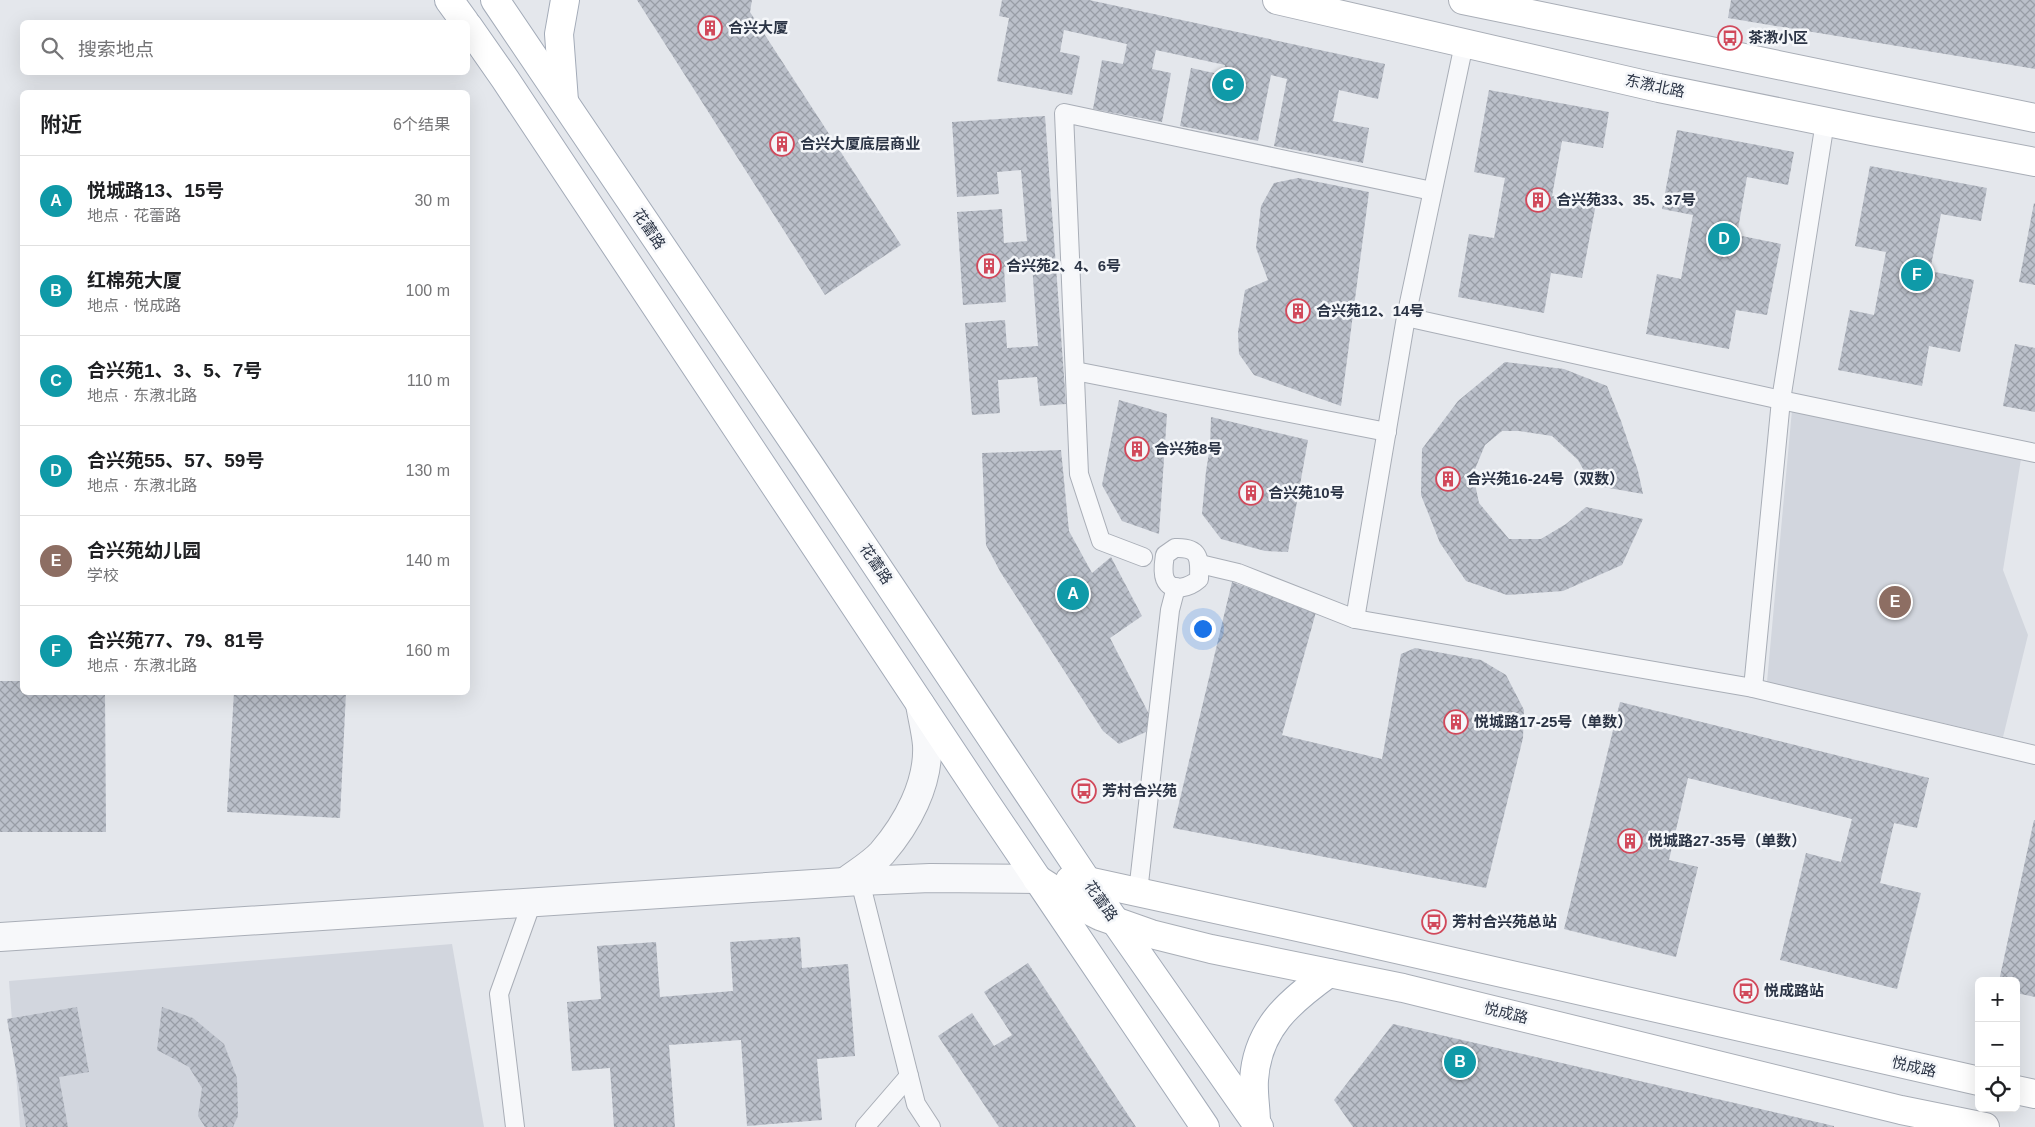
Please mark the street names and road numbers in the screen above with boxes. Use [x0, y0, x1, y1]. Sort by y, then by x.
street label: 东漖北路 [1624, 71, 1686, 100]
street label: 花蕾路 [630, 205, 669, 252]
street label: 花蕾路 [857, 540, 896, 587]
street label: 花蕾路 [1082, 877, 1121, 924]
street label: 悦成路 [1482, 999, 1530, 1026]
street label: 悦成路 [1890, 1053, 1938, 1080]

